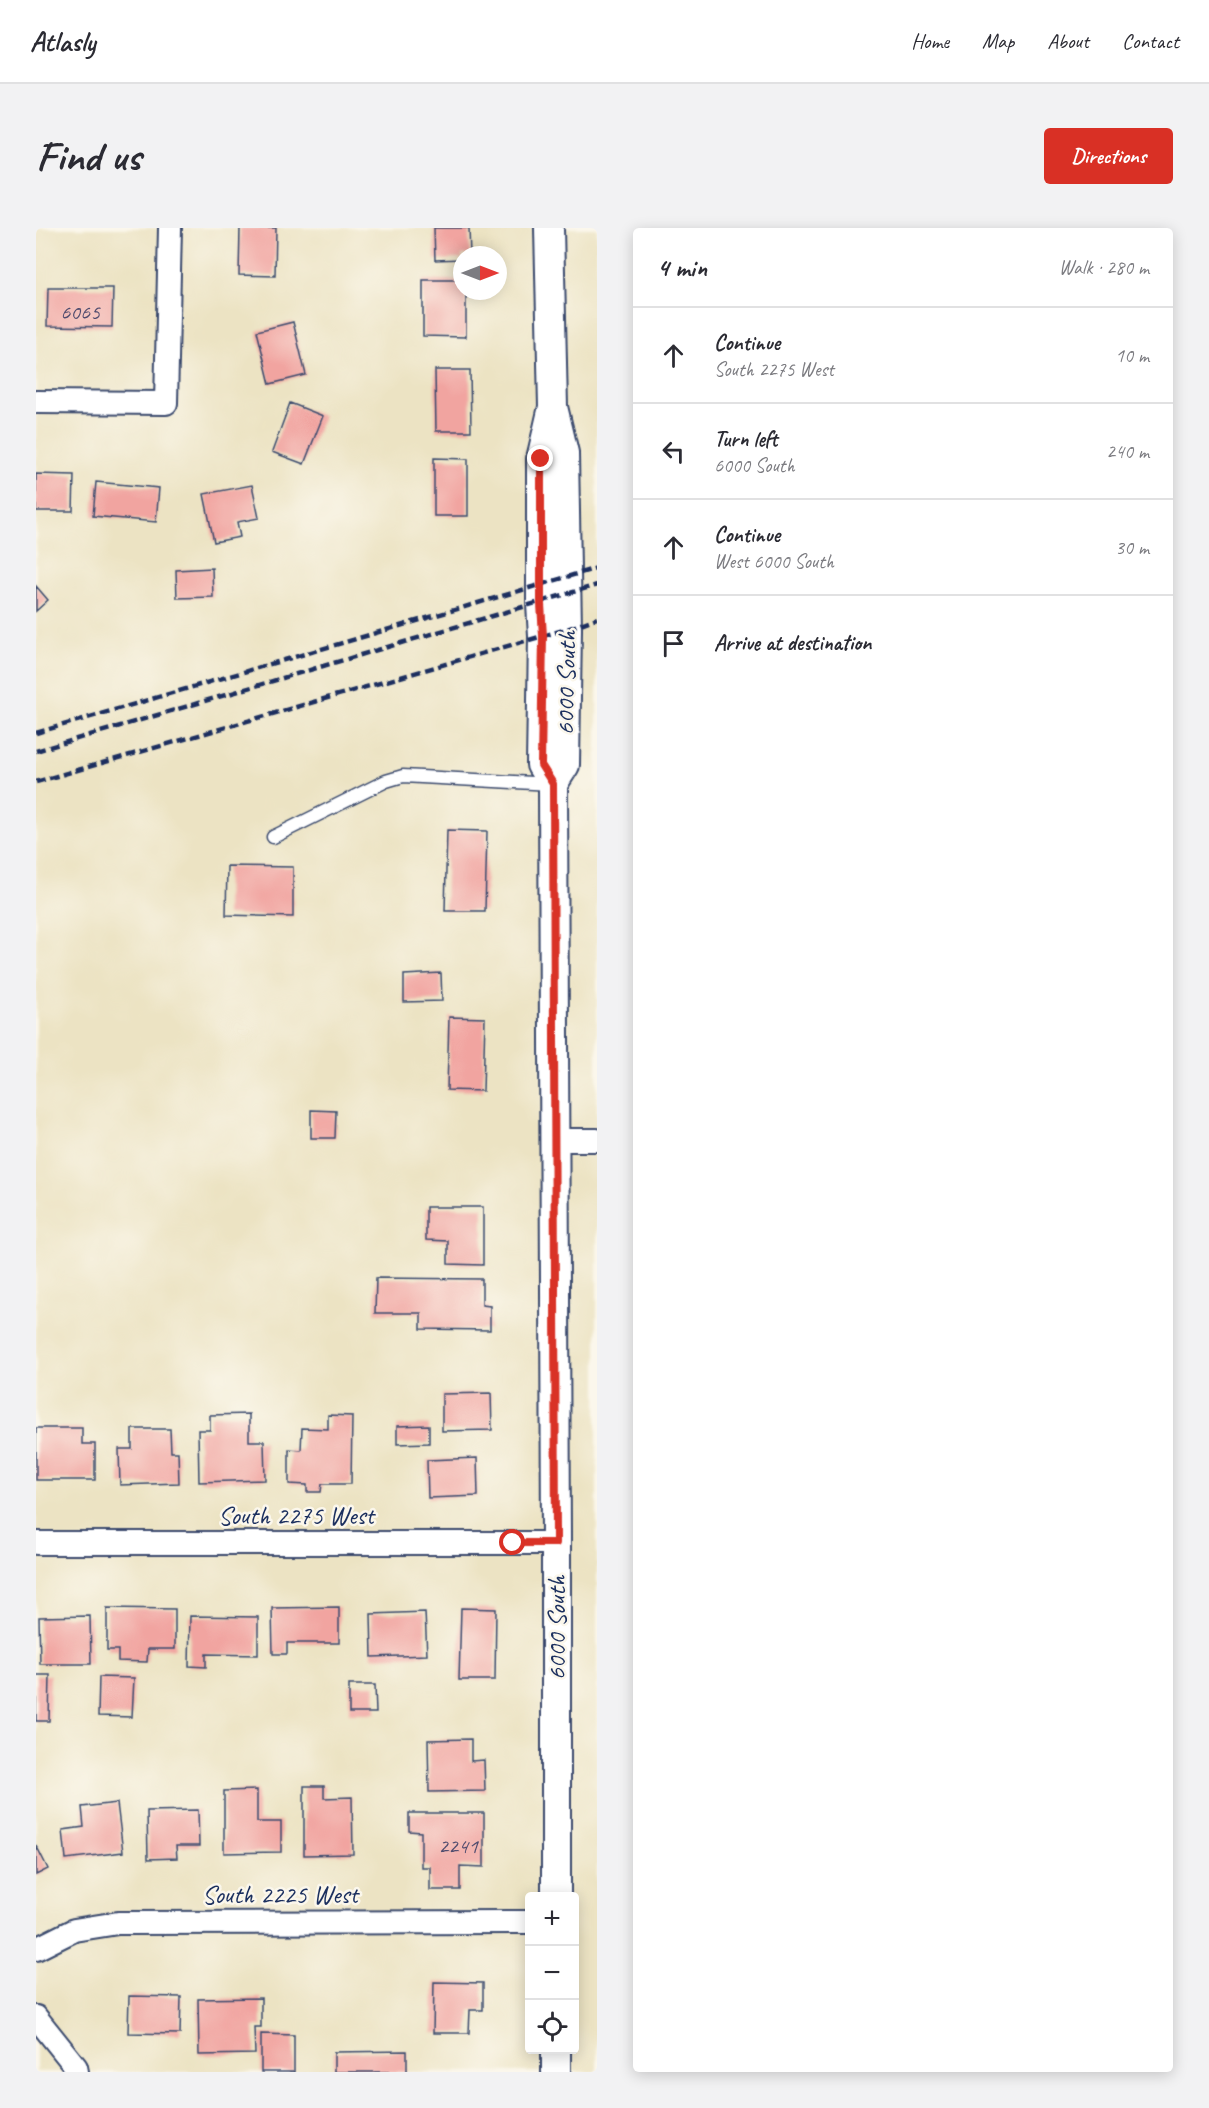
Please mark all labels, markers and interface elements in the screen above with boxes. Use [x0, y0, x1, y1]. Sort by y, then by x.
text: Atlasly [30, 24, 95, 59]
text: Home [911, 28, 949, 54]
text: Map [982, 28, 1014, 54]
text: About [1047, 28, 1089, 54]
text: Contact [1122, 28, 1179, 54]
button: Directions [1044, 128, 1173, 184]
text: Find us [36, 130, 141, 183]
north arrow [453, 246, 507, 300]
text: 4 min [657, 251, 707, 284]
text: Walk · 280 m [1059, 255, 1149, 280]
house number: 6065 [60, 298, 101, 326]
text: Continue [714, 329, 780, 357]
icon: ahead [657, 339, 690, 372]
text: 10 m [1115, 343, 1149, 368]
text: South 2275 West [714, 357, 834, 382]
text: Turn left [714, 425, 778, 453]
icon: left [657, 435, 690, 468]
text: 240 m [1106, 439, 1149, 464]
route end [527, 445, 553, 471]
text: 6000 South [714, 453, 795, 478]
text: Continue [714, 521, 780, 549]
icon: ahead [657, 531, 690, 564]
text: 30 m [1115, 535, 1149, 560]
text: West 6000 South [714, 549, 834, 574]
icon: arrive [657, 627, 690, 660]
street label: 6000 South [549, 629, 583, 736]
text: Arrive at destination [714, 629, 871, 657]
street label: South 2275 West [218, 1499, 376, 1532]
route start [499, 1529, 525, 1555]
street label: 6000 South [540, 1574, 573, 1680]
house number: 2241 [438, 1832, 479, 1860]
street label: South 2225 West [202, 1878, 360, 1911]
map controls [525, 1892, 579, 2054]
button: + [525, 1892, 579, 1946]
button: − [525, 1946, 579, 2000]
button: locate [525, 2000, 579, 2054]

